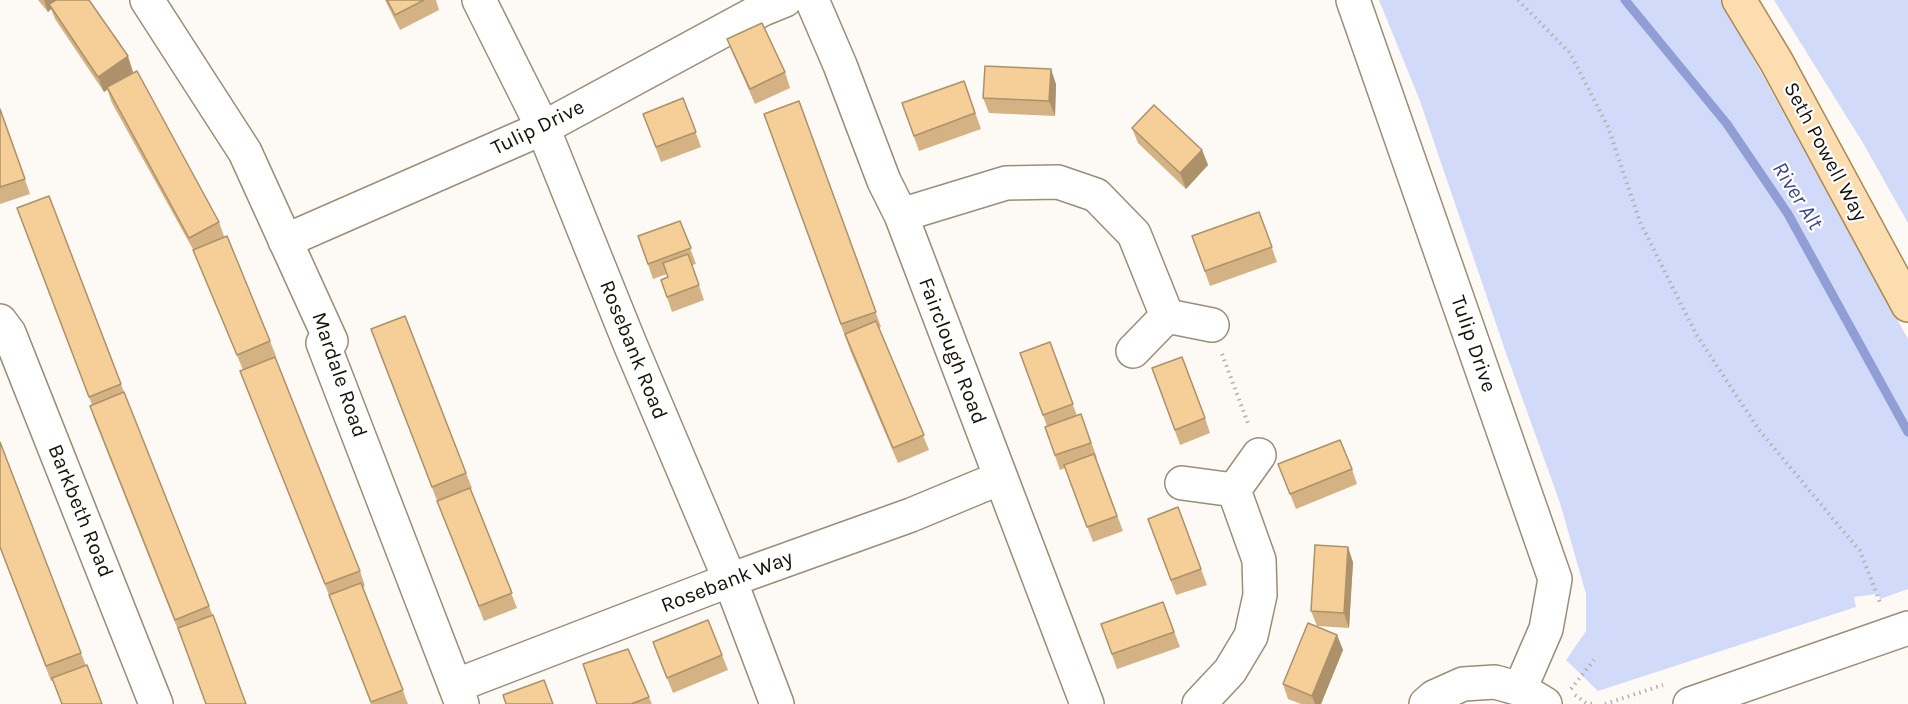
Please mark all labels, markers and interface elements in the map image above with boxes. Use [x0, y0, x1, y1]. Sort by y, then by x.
street label: Seth Powell Way [1778, 78, 1872, 226]
street label: Tulip Drive [487, 95, 589, 161]
water label: River Alt [1766, 157, 1828, 235]
street label: Fairclough Road [913, 274, 991, 428]
street label: Rosebank Road [594, 277, 672, 423]
street label: Tulip Drive [1445, 293, 1501, 395]
street label: Mardale Road [306, 309, 372, 441]
street label: Barkbeth Road [42, 441, 118, 581]
street label: Rosebank Way [658, 545, 796, 619]

